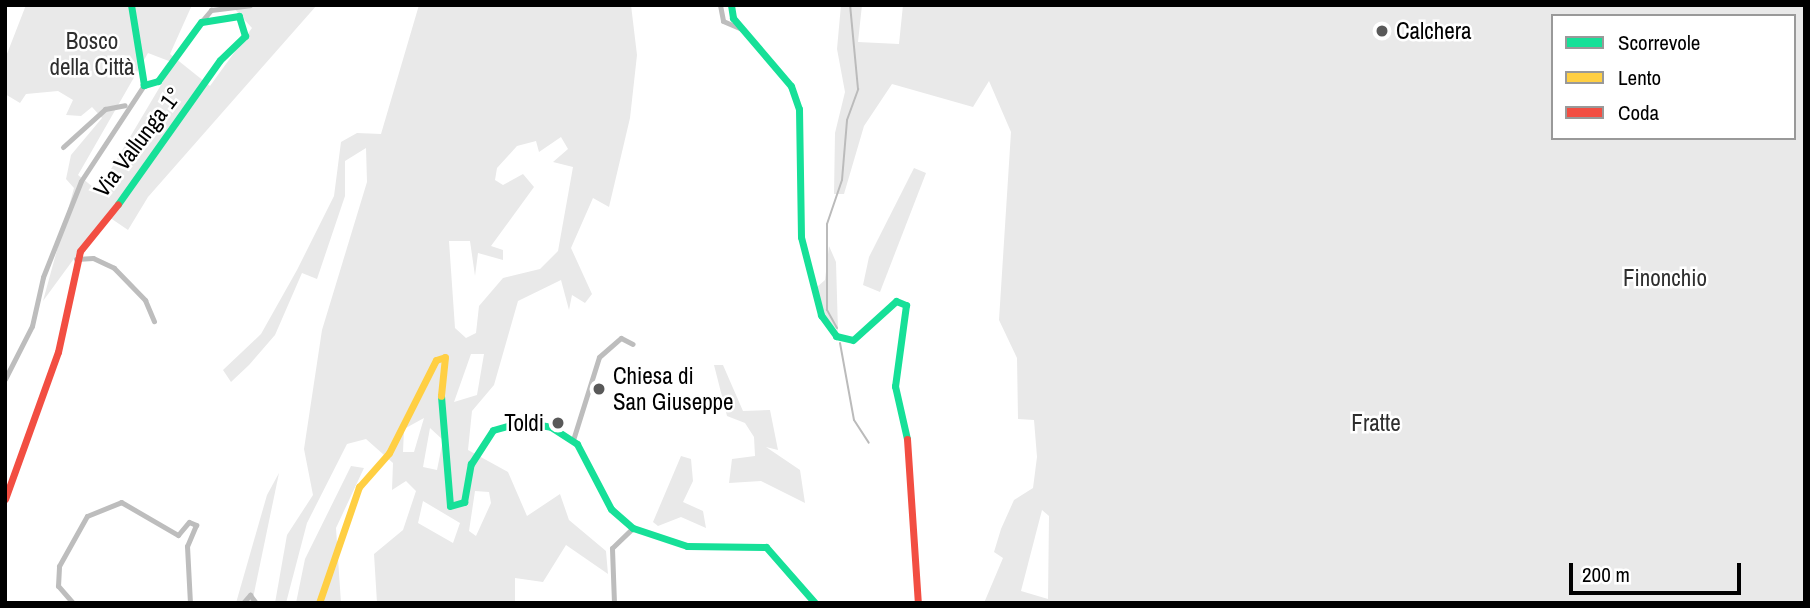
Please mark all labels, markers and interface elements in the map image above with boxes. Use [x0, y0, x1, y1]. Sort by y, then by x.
legend [1551, 14, 1796, 140]
place label: Calchera [1396, 17, 1471, 45]
marker: Calchera [1374, 23, 1390, 39]
park label: Bosco della Città [50, 27, 134, 81]
text: Scorrevole [1618, 28, 1700, 57]
text: Lento [1618, 63, 1661, 92]
street label: Via Vallunga 1° [88, 82, 188, 202]
text: Coda [1618, 98, 1659, 127]
park label: Finonchio [1623, 264, 1707, 292]
place label: Chiesa di San Giuseppe [613, 362, 734, 416]
marker: Chiesa di San Giuseppe [591, 381, 607, 397]
place label: Toldi [504, 409, 544, 437]
park label: Fratte [1351, 409, 1401, 437]
marker: Toldi [550, 415, 566, 431]
scale bar [1572, 548, 1744, 592]
text: 200 m [1582, 560, 1630, 589]

